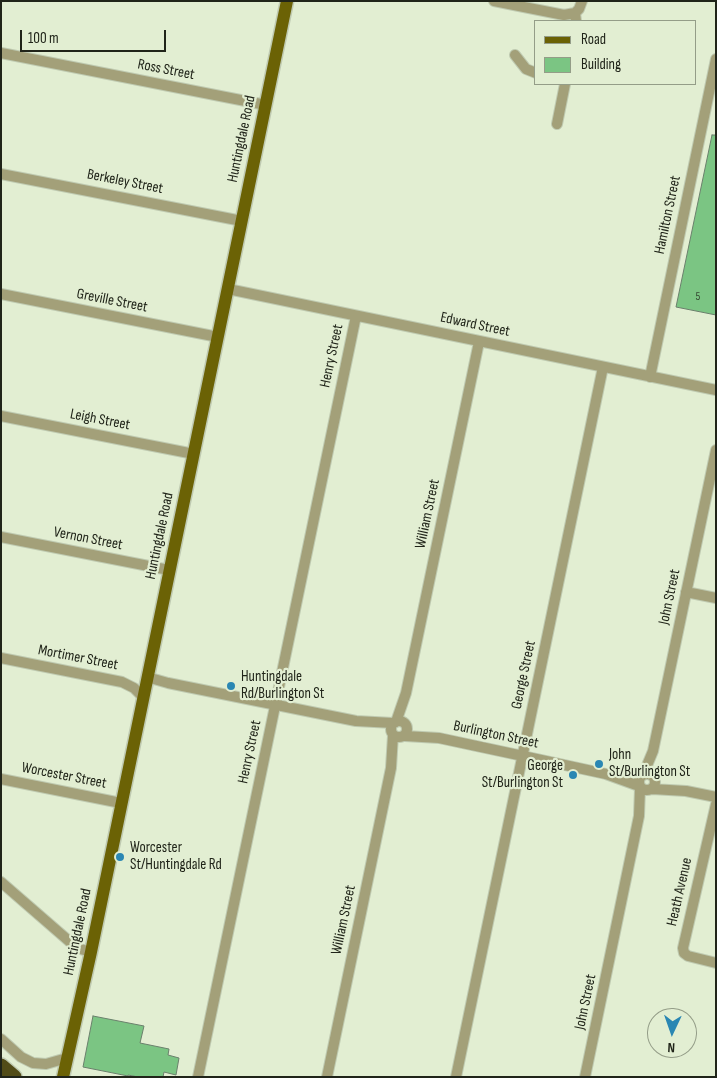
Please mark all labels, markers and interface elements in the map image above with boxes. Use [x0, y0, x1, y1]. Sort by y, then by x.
scale bar [22, 20, 169, 52]
legend [534, 20, 697, 85]
text: 100 m [28, 29, 59, 48]
text: Road [581, 30, 606, 49]
text: Building [581, 55, 621, 74]
street label: Ross Street [136, 56, 196, 84]
street label: Huntingdale Road [224, 94, 260, 184]
street label: Berkeley Street [85, 166, 165, 198]
street label: Hamilton Street [651, 174, 685, 256]
street label: Greville Street [75, 285, 149, 317]
house number: 5 [696, 290, 700, 304]
street label: Edward Street [439, 309, 511, 341]
street label: Henry Street [317, 323, 347, 389]
street label: Leigh Street [69, 405, 131, 435]
street label: William Street [412, 478, 444, 550]
street label: Huntingdale Road [142, 491, 178, 581]
street label: Vernon Street [52, 524, 124, 554]
street label: John Street [655, 568, 685, 626]
street label: George Street [508, 639, 540, 711]
street label: Mortimer Street [37, 641, 119, 675]
place label: Huntingdale Rd/Burlington St [241, 668, 324, 703]
marker: Huntingdale Rd/Burlington St [225, 680, 237, 692]
street label: Burlington Street [452, 717, 540, 753]
street label: Henry Street [235, 719, 265, 785]
place label: John St/Burlington St [609, 746, 690, 781]
place label: George St/Burlington St [482, 757, 563, 792]
marker: John St/Burlington St [593, 758, 605, 770]
street label: Worcester Street [20, 759, 108, 793]
marker: George St/Burlington St [567, 769, 579, 781]
place label: Worcester St/Huntingdale Rd [130, 839, 222, 874]
marker: Worcester St/Huntingdale Rd [114, 851, 126, 863]
street label: Heath Avenue [663, 856, 697, 928]
street label: William Street [328, 884, 360, 956]
street label: Huntingdale Road [60, 887, 96, 977]
street label: John Street [571, 973, 601, 1031]
north arrow [647, 1008, 697, 1058]
text: N [667, 1039, 675, 1056]

